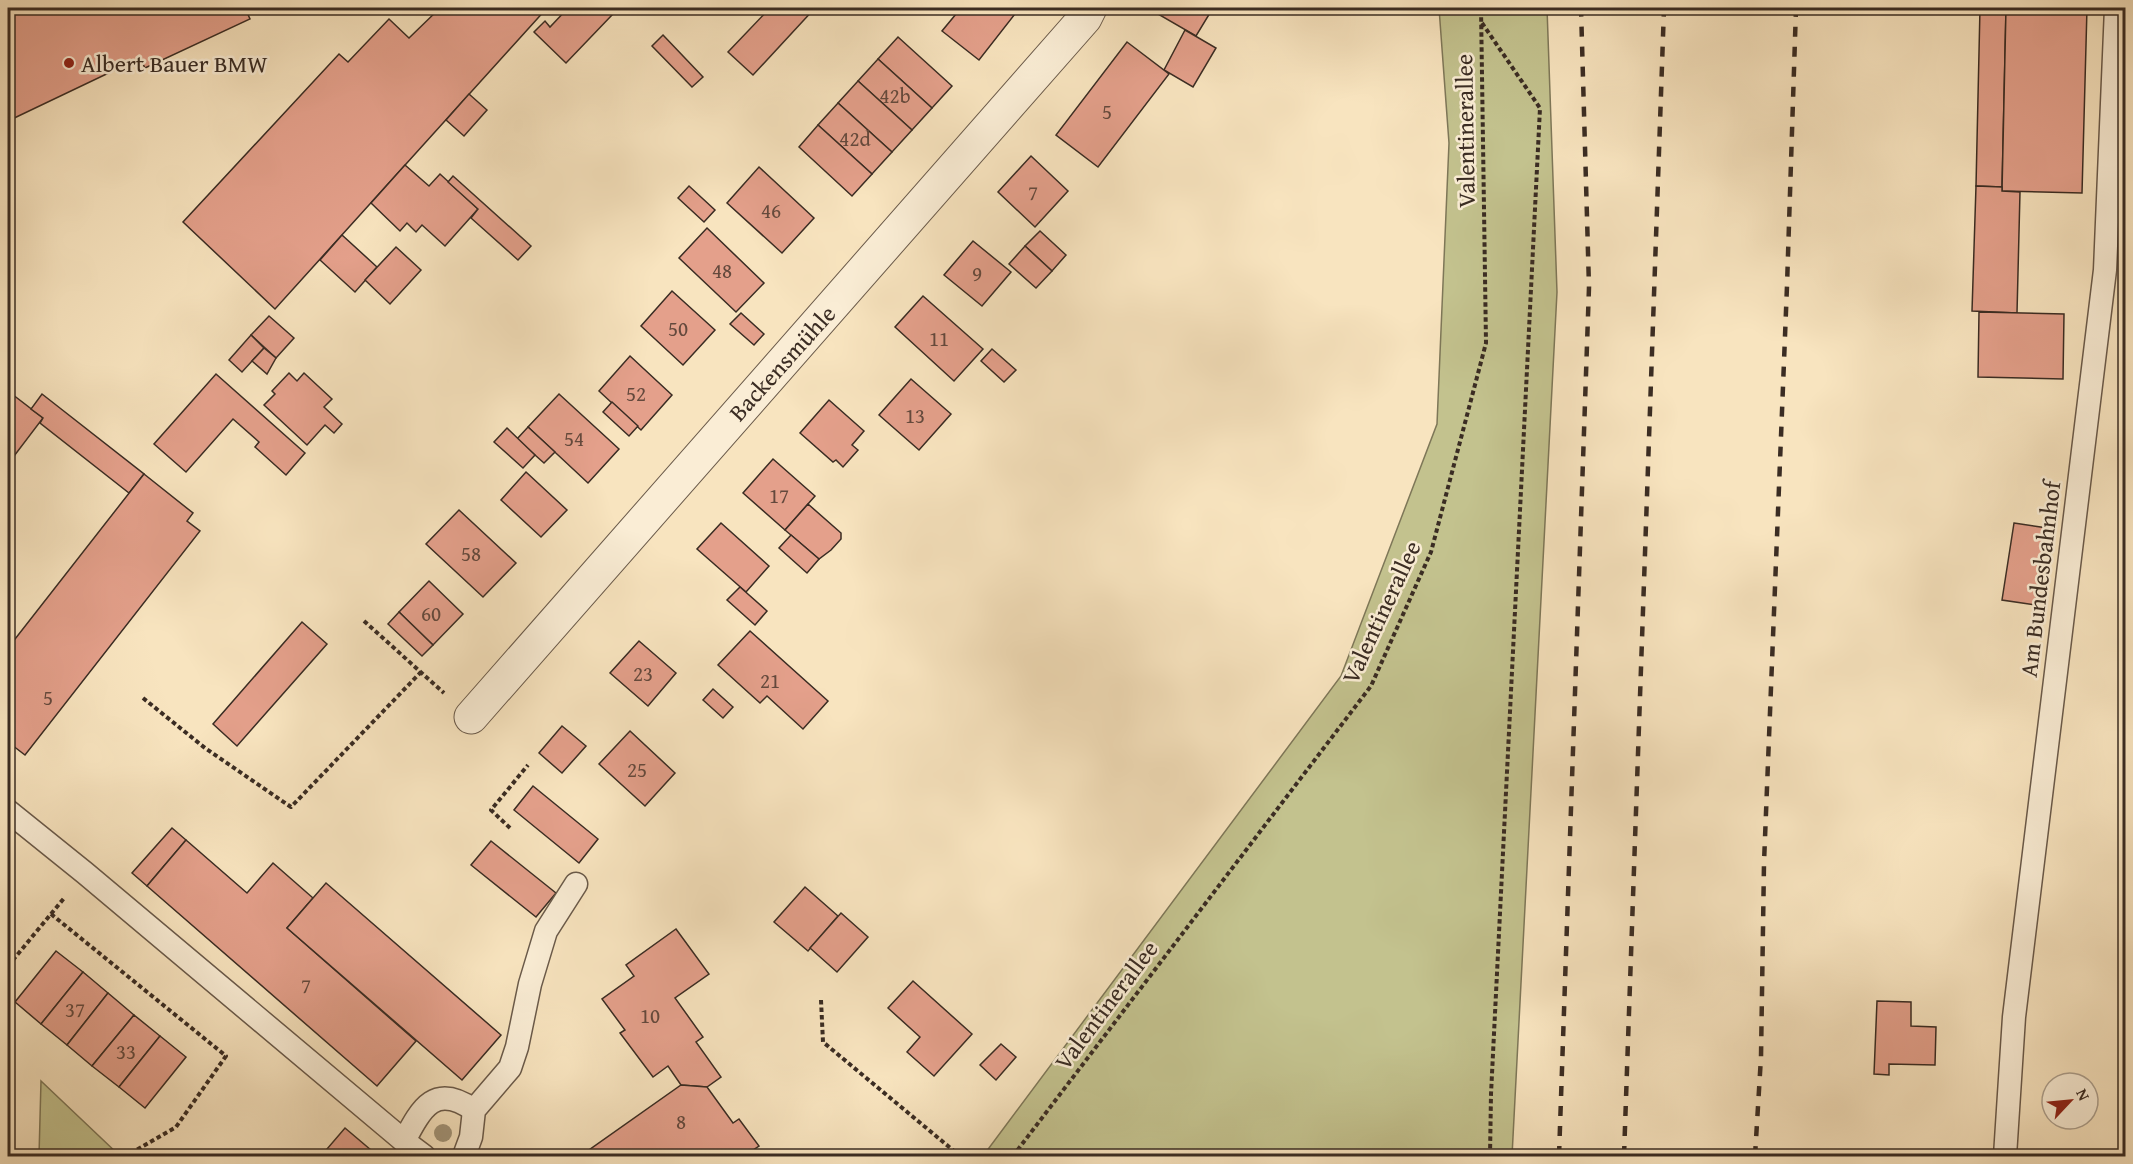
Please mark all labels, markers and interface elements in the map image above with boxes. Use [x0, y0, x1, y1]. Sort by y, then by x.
place label: Albert Bauer BMW [81, 46, 268, 81]
street label: Valentinerallee [1446, 54, 1484, 208]
marker: Albert Bauer BMW [62, 56, 76, 70]
house number: 42b [879, 80, 911, 111]
house number: 5 [1102, 96, 1112, 127]
house number: 42d [839, 123, 872, 154]
house number: 7 [1028, 177, 1038, 208]
house number: 46 [761, 195, 781, 226]
house number: 48 [712, 255, 732, 286]
house number: 9 [972, 258, 982, 289]
street label: Backensmühle [720, 297, 844, 429]
house number: 50 [668, 313, 688, 344]
house number: 11 [929, 323, 949, 354]
house number: 52 [626, 378, 646, 409]
house number: 13 [905, 400, 925, 431]
house number: 54 [564, 423, 584, 454]
street label: Am Bundesbahnhof [2011, 477, 2070, 679]
house number: 17 [769, 480, 789, 511]
street label: Valentinerallee [1333, 535, 1429, 689]
house number: 58 [461, 538, 481, 569]
house number: 60 [421, 598, 441, 629]
house number: 23 [633, 658, 653, 689]
house number: 21 [760, 665, 780, 696]
house number: 5 [43, 682, 53, 713]
house number: 25 [627, 754, 647, 785]
street label: Valentinerallee [1046, 933, 1166, 1077]
house number: 7 [301, 970, 311, 1001]
house number: 37 [65, 994, 85, 1025]
house number: 10 [640, 1000, 660, 1031]
house number: 33 [116, 1036, 136, 1067]
north arrow [2040, 1071, 2100, 1131]
text: N [2070, 1084, 2097, 1105]
house number: 8 [676, 1106, 686, 1137]

